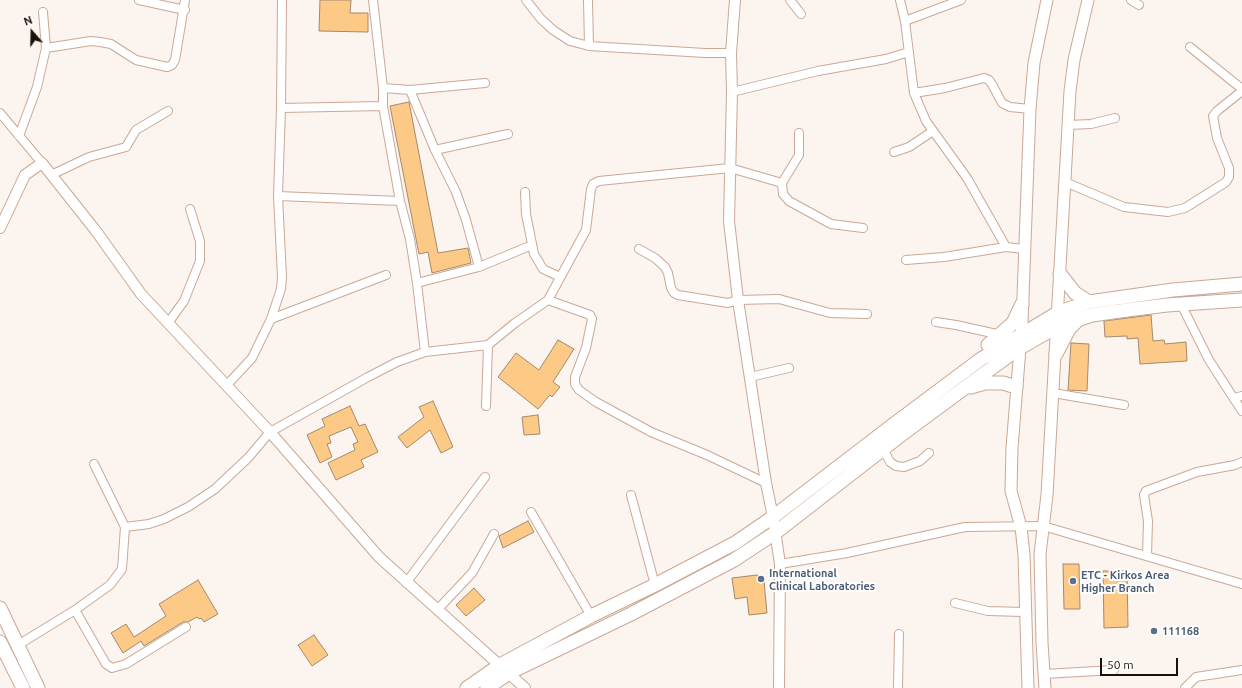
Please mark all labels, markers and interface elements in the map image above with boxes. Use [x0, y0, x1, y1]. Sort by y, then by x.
north arrow [12, 12, 52, 52]
text: N [22, 14, 34, 28]
place label: International Clinical Laboratories [769, 566, 875, 592]
place label: ETC - Kirkos Area Higher Branch [1081, 568, 1169, 594]
marker: International Clinical Laboratories [756, 574, 766, 584]
marker: ETC - Kirkos Area Higher Branch [1068, 576, 1078, 586]
place label: 111168 [1162, 624, 1199, 638]
marker: 111168 [1149, 626, 1159, 636]
scale bar [1102, 650, 1180, 676]
text: 50 m [1107, 658, 1134, 671]

